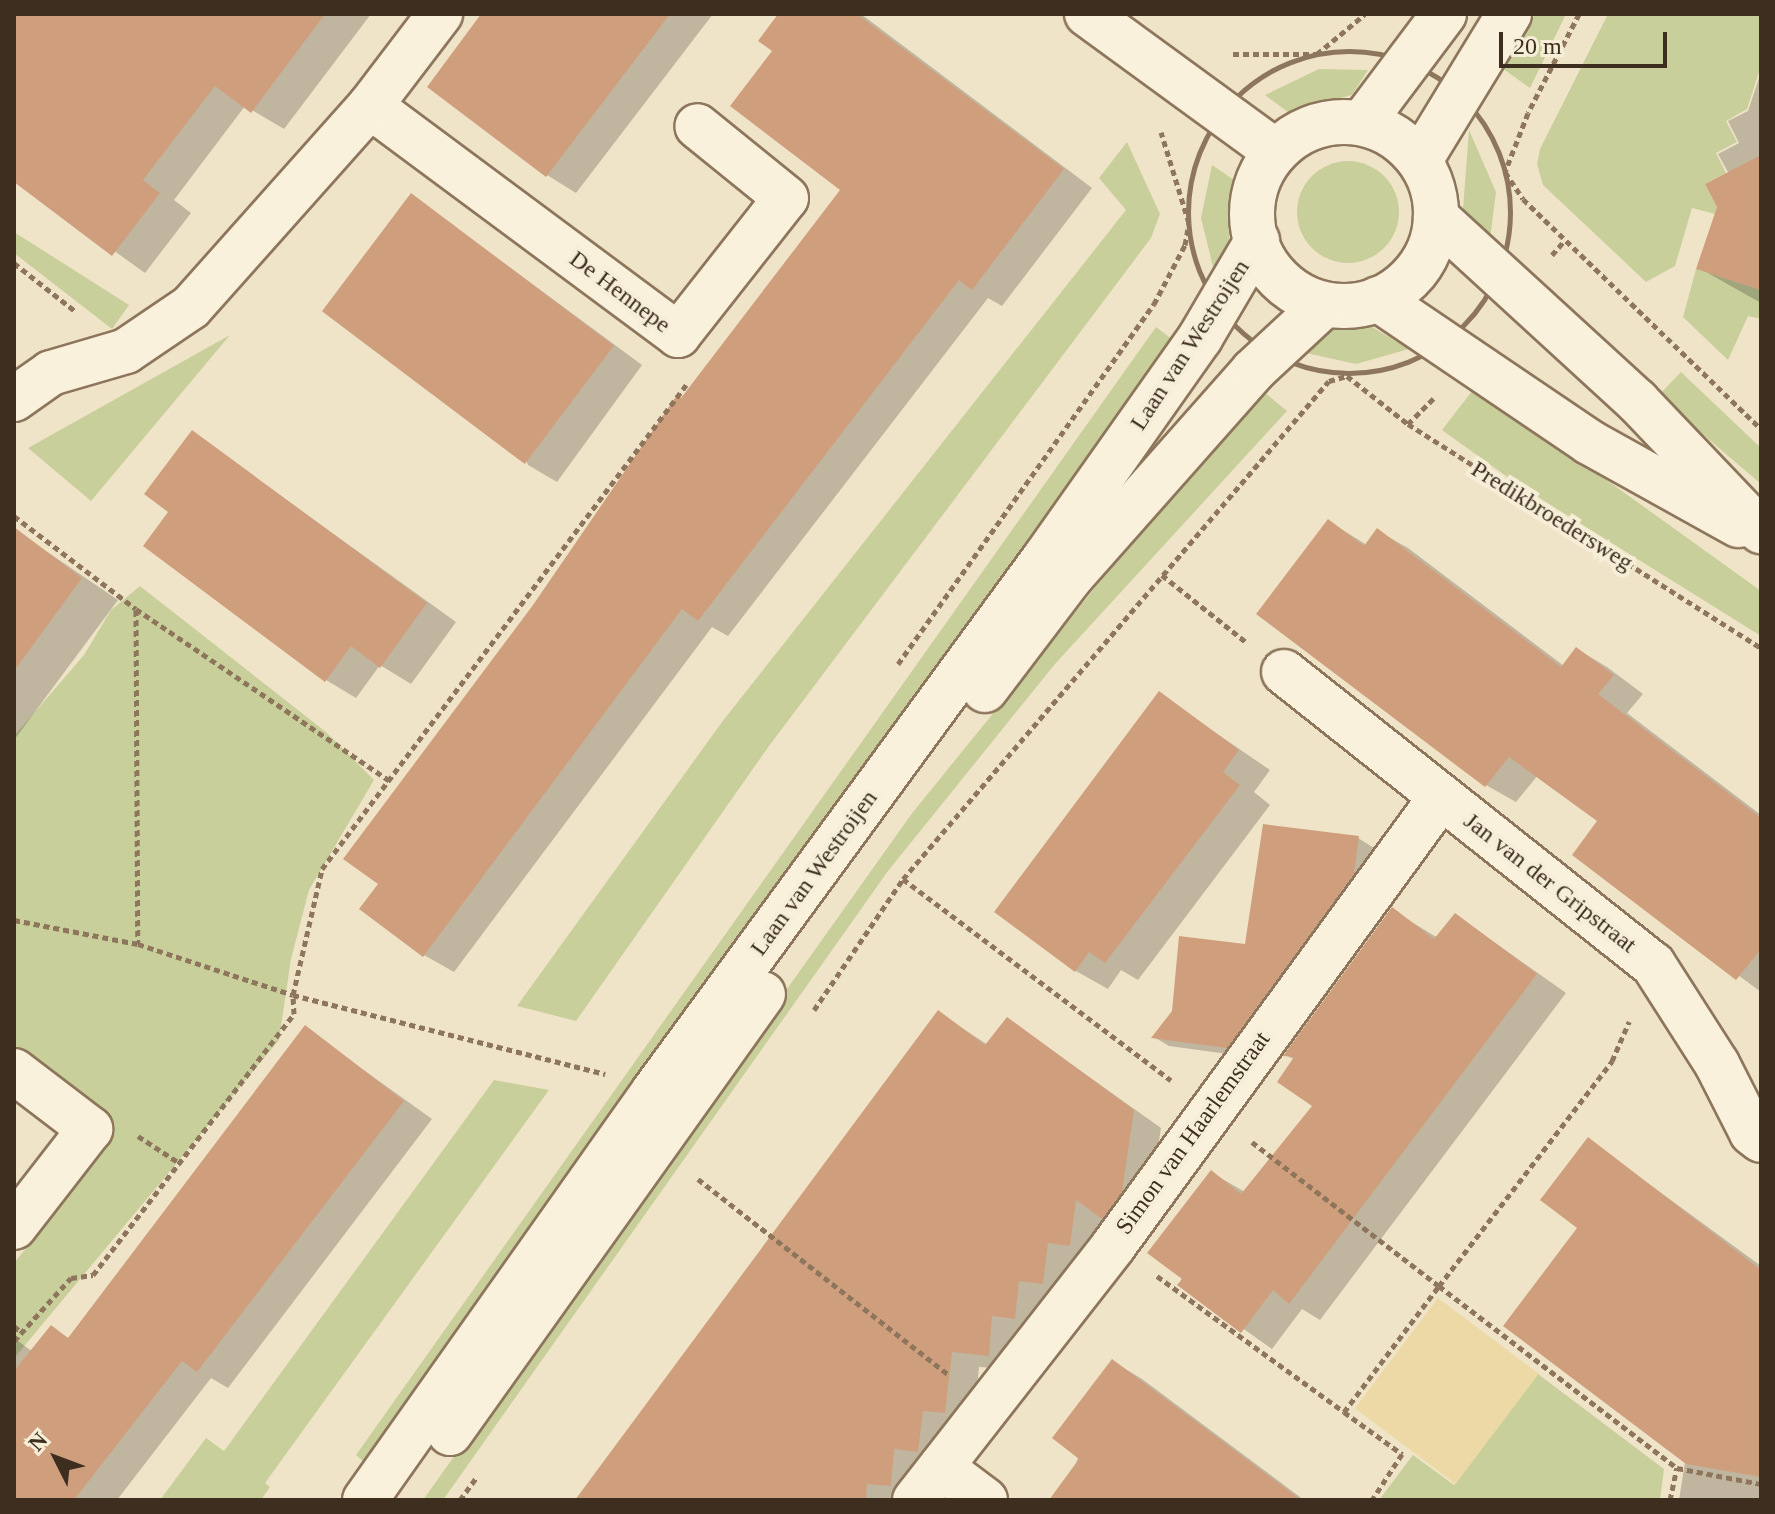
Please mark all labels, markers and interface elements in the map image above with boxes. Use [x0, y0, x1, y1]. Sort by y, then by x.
scale bar [1503, 16, 1671, 66]
text: 20 m [1513, 33, 1562, 59]
street label: De Hennepe [564, 245, 676, 339]
street label: Laan van Westroijen [1124, 254, 1256, 436]
street label: Predikbroedersweg [1466, 455, 1638, 577]
street label: Laan van Westroijen [744, 784, 884, 962]
street label: Jan van der Gripstraat [1458, 807, 1642, 959]
street label: Simon van Haarlemstraat [1110, 1026, 1276, 1240]
north arrow [16, 1418, 96, 1498]
text: N [23, 1427, 52, 1456]

